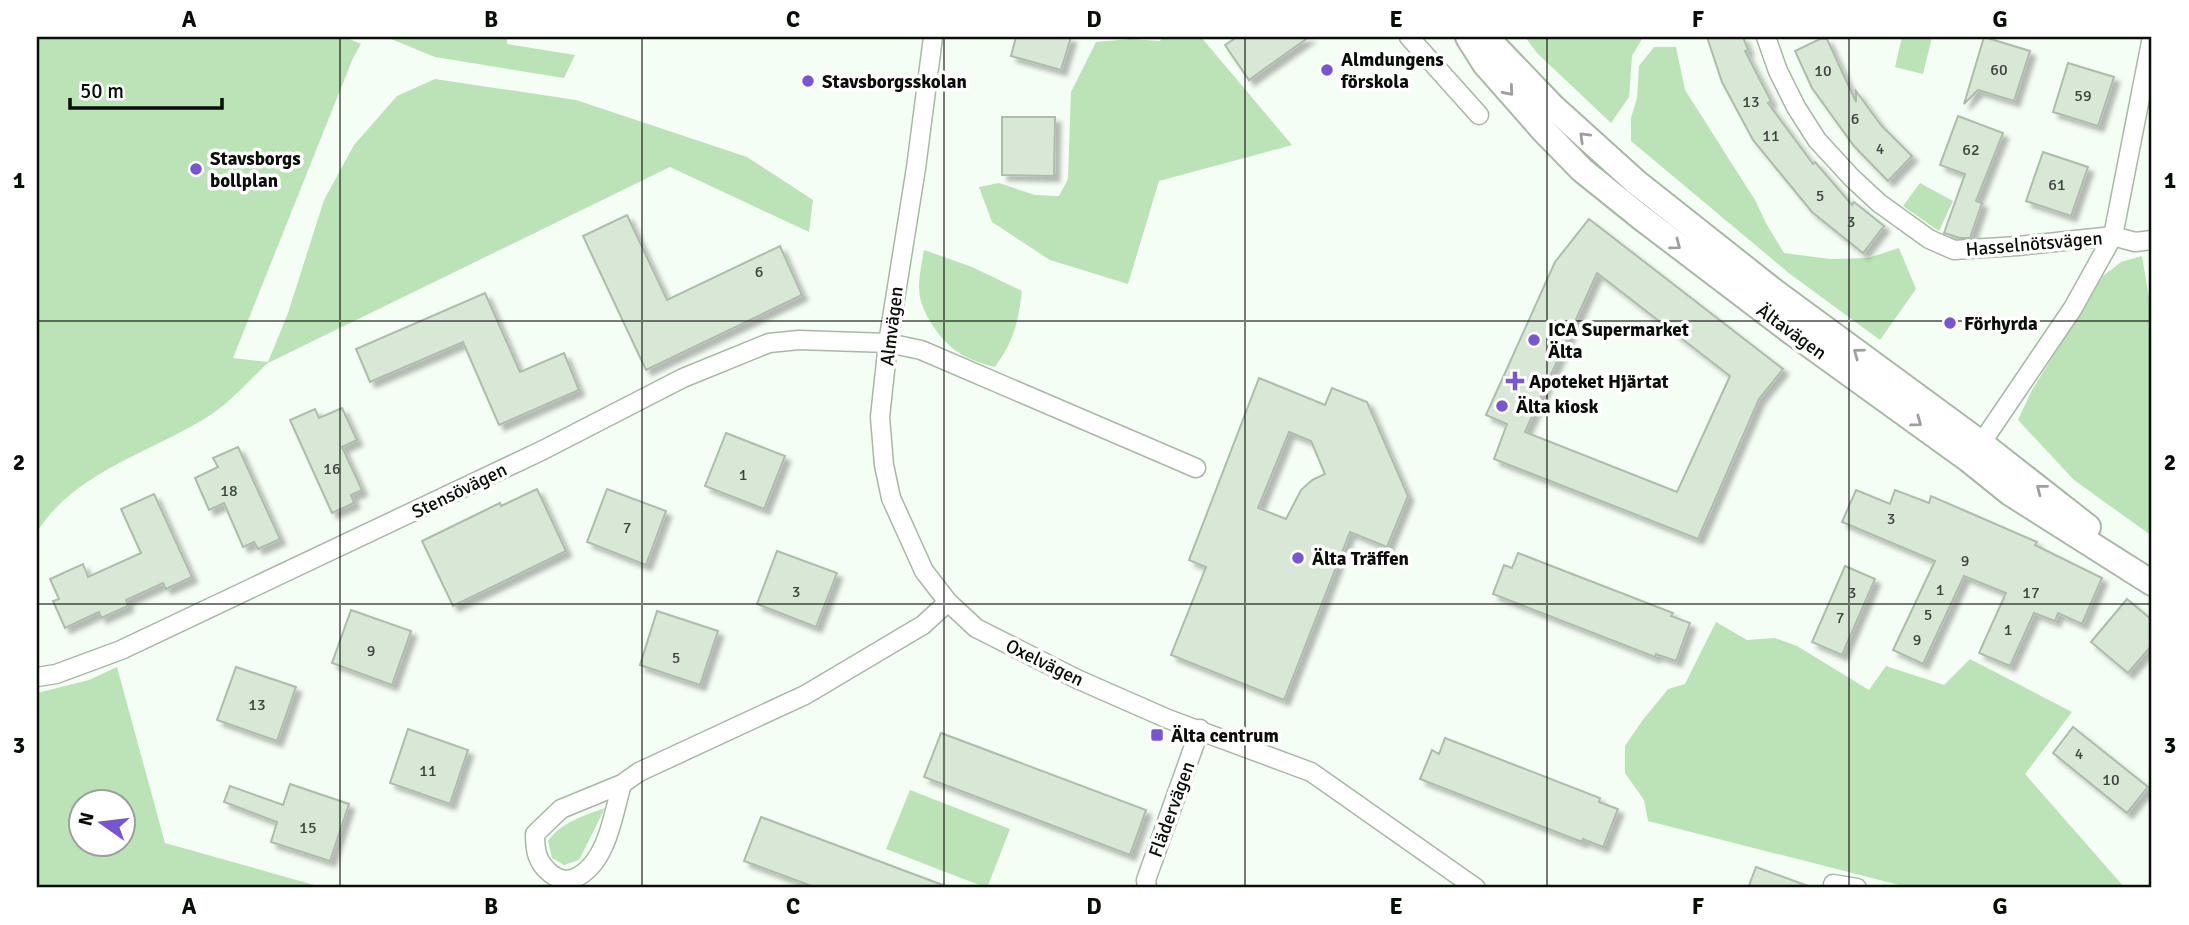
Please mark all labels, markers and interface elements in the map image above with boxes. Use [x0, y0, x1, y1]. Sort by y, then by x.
text: A [182, 5, 197, 34]
text: B [484, 5, 498, 34]
text: C [786, 5, 800, 34]
text: D [1086, 5, 1102, 34]
text: E [1389, 5, 1403, 34]
text: F [1692, 5, 1704, 34]
text: G [1992, 5, 2008, 34]
place label: Almdungens förskola [1340, 48, 1444, 94]
house number: 60 [1990, 60, 2008, 80]
house number: 10 [1814, 61, 1832, 81]
marker: Almdungens förskola [1319, 62, 1335, 78]
scale bar [70, 66, 222, 110]
place label: Stavsborgsskolan [822, 70, 967, 94]
marker: Stavsborgsskolan [800, 73, 816, 89]
text: 50 m [80, 78, 124, 104]
one-way arrow [1501, 83, 1513, 96]
house number: 59 [2074, 86, 2092, 106]
house number: 13 [1742, 92, 1760, 112]
house number: 6 [1851, 109, 1859, 129]
house number: 11 [1762, 126, 1780, 146]
one-way arrow [1580, 132, 1593, 145]
house number: 4 [1876, 139, 1885, 159]
house number: 62 [1962, 140, 1980, 160]
place label: Stavsborgs bollplan [210, 147, 301, 193]
marker: Stavsborgs bollplan [188, 161, 204, 177]
text: 1 [13, 166, 25, 195]
text: 1 [2164, 166, 2176, 195]
house number: 61 [2048, 175, 2066, 195]
house number: 5 [1816, 186, 1824, 206]
house number: 3 [1847, 212, 1855, 232]
street label: Hasselnötsvägen [1965, 226, 2104, 262]
one-way arrow [1668, 236, 1681, 249]
house number: 6 [755, 262, 763, 282]
street label: Almvägen [875, 285, 909, 367]
street label: Ältavägen [1752, 298, 1831, 365]
place label: Förhyrda [1964, 312, 2038, 336]
marker: Förhyrda [1942, 315, 1958, 331]
place label: ICA Supermarket Älta [1548, 318, 1689, 364]
marker: ICA Supermarket Älta [1526, 332, 1542, 348]
one-way arrow [1853, 349, 1866, 362]
place label: Apoteket Hjärtat [1529, 370, 1669, 394]
marker: Apoteket Hjärtat [1507, 373, 1523, 389]
place label: Älta kiosk [1516, 395, 1599, 419]
marker: Älta kiosk [1494, 398, 1510, 414]
one-way arrow [1909, 414, 1922, 426]
text: 2 [13, 448, 25, 477]
text: 2 [2164, 448, 2176, 477]
street label: Stensövägen [408, 458, 511, 524]
house number: 16 [323, 459, 341, 479]
house number: 1 [739, 465, 747, 485]
house number: 18 [220, 481, 238, 501]
one-way arrow [2036, 485, 2048, 498]
house number: 3 [1887, 509, 1895, 529]
house number: 7 [623, 518, 631, 538]
place label: Älta Träffen [1312, 547, 1409, 571]
marker: Älta Träffen [1290, 550, 1306, 566]
house number: 9 [1961, 551, 1969, 571]
house number: 1 [1936, 580, 1944, 600]
house number: 3 [792, 582, 800, 602]
house number: 3 [1848, 583, 1856, 603]
house number: 17 [2022, 583, 2040, 603]
house number: 5 [1924, 605, 1932, 625]
house number: 7 [1836, 608, 1844, 628]
house number: 1 [2004, 620, 2012, 640]
house number: 9 [1913, 630, 1921, 650]
street label: Oxelvägen [1002, 634, 1087, 692]
house number: 9 [367, 641, 375, 661]
house number: 5 [672, 648, 680, 668]
house number: 13 [248, 695, 266, 715]
place label: Älta centrum [1171, 724, 1279, 748]
marker: Älta centrum [1149, 727, 1165, 743]
text: 3 [13, 731, 25, 760]
text: 3 [2164, 731, 2176, 760]
house number: 4 [2075, 744, 2084, 764]
street label: Flädervägen [1144, 758, 1200, 861]
house number: 11 [419, 761, 437, 781]
house number: 10 [2102, 770, 2120, 790]
north arrow [66, 788, 136, 858]
text: N [73, 810, 100, 828]
house number: 15 [299, 818, 317, 838]
text: A [182, 892, 197, 921]
text: B [484, 892, 498, 921]
text: C [786, 892, 800, 921]
text: D [1086, 892, 1102, 921]
text: E [1389, 892, 1403, 921]
text: F [1692, 892, 1704, 921]
text: G [1992, 892, 2008, 921]

